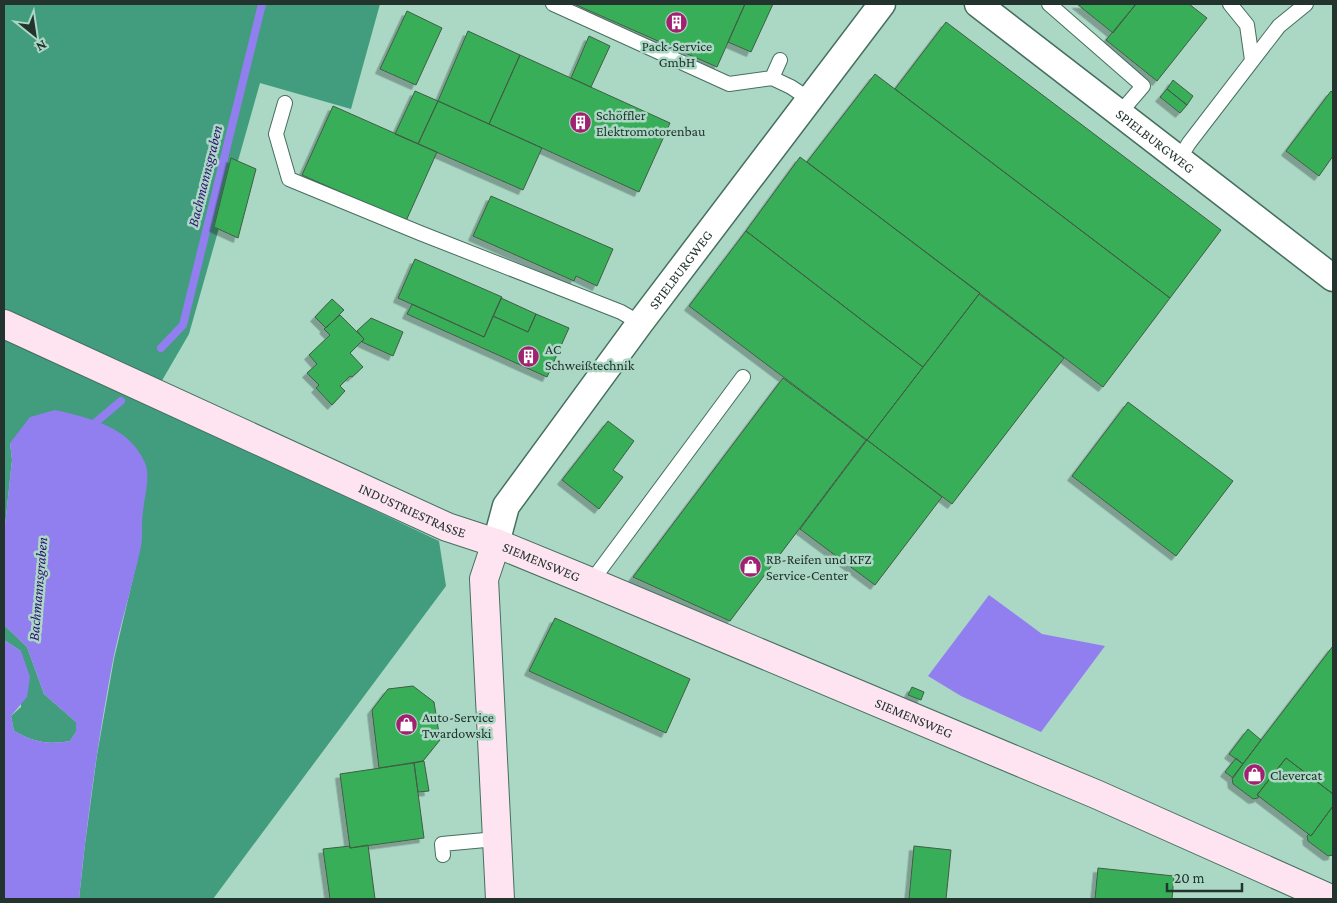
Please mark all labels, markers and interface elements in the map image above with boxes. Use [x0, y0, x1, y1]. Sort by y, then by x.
north arrow [10, 10, 60, 60]
building icon: Pack-Service GmbH [665, 11, 689, 35]
text: N [33, 37, 50, 56]
place label: Pack-Service GmbH [642, 38, 712, 70]
street label: SPIELBURGWEG [1113, 106, 1198, 176]
place label: Schöffler Elektromotorenbau [596, 107, 706, 139]
building icon: Schöffler Elektromotorenbau [568, 111, 592, 135]
water label: Bachmannsgraben [185, 123, 226, 229]
street label: SPIELBURGWEG [645, 227, 716, 312]
place label: AC Schweißtechnik [545, 341, 635, 373]
building icon: AC Schweißtechnik [517, 345, 541, 369]
street label: INDUSTRIESTRASSE [356, 480, 468, 541]
water label: Bachmannsgraben [25, 536, 52, 642]
street label: SIEMENSWEG [500, 539, 583, 585]
place label: RB-Reifen und KFZ Service-Center [766, 551, 872, 583]
shop icon: RB-Reifen und KFZ Service-Center [738, 555, 762, 579]
street label: SIEMENSWEG [873, 694, 955, 741]
place label: Auto-Service Twardowski [422, 709, 494, 741]
shop icon: Auto-Service Twardowski [394, 713, 418, 737]
shop icon: Clevercat [1242, 763, 1266, 787]
place label: Clevercat [1270, 767, 1323, 783]
scale bar [1167, 860, 1242, 892]
text: 20 m [1174, 870, 1205, 886]

